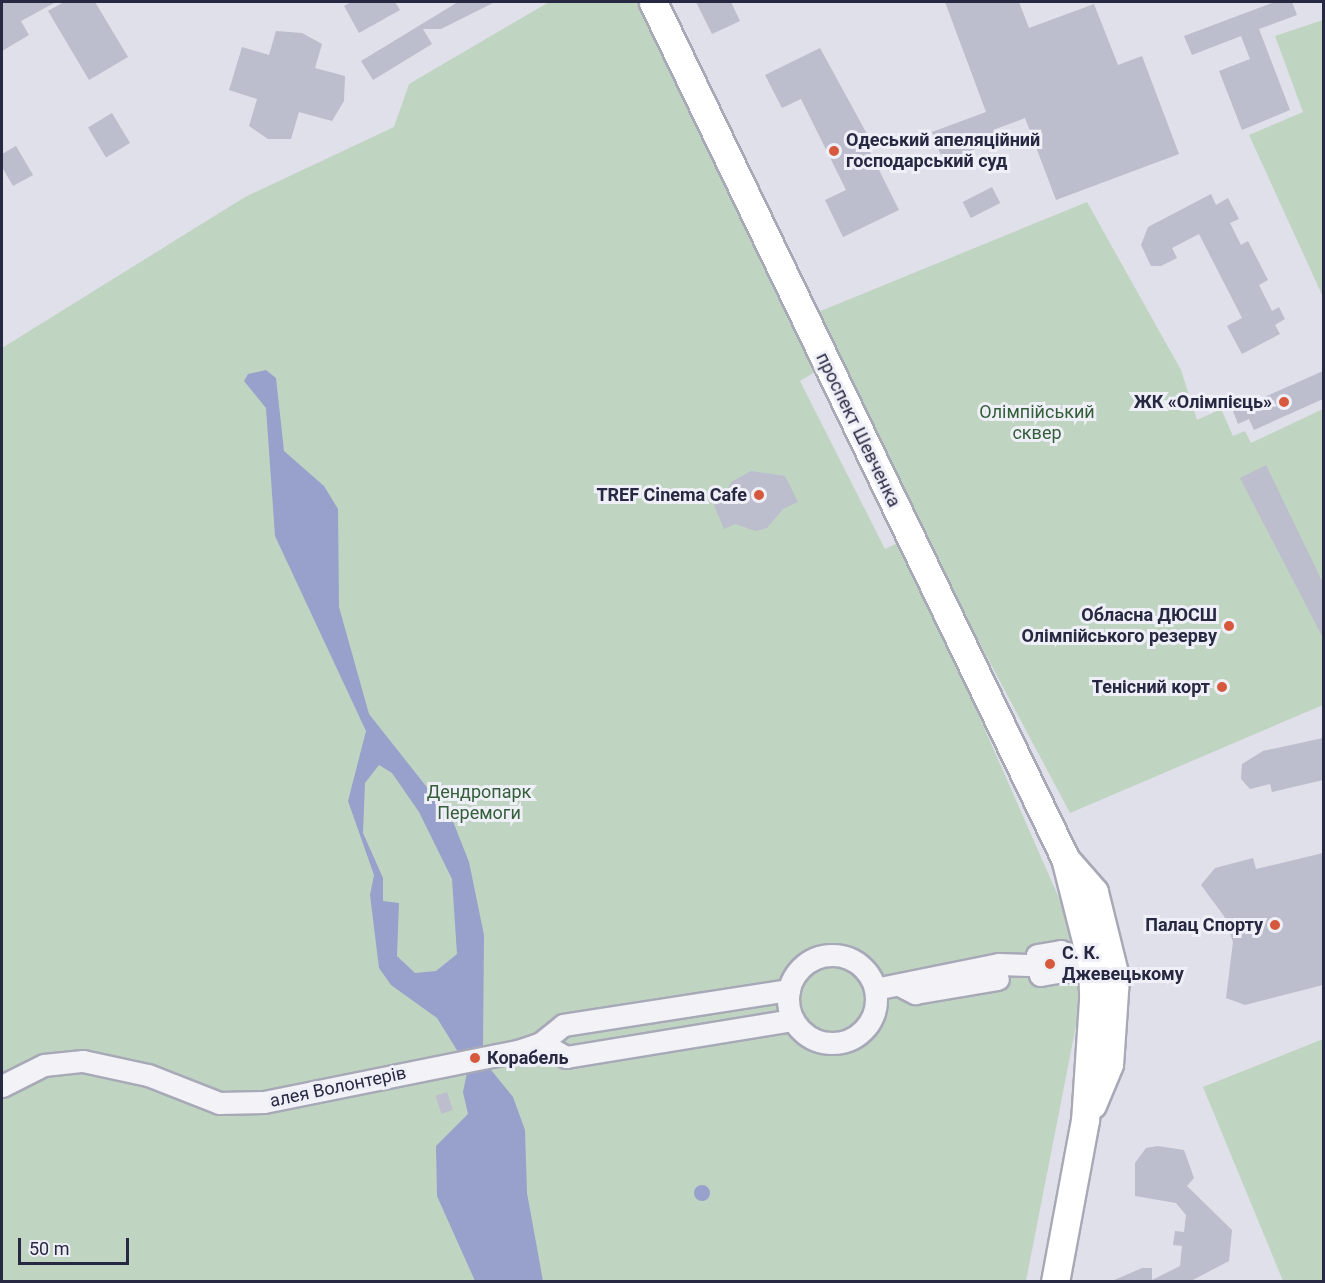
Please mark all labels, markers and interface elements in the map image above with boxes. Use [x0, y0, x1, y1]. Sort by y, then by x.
place label: Одеський апеляційний господарський суд [846, 130, 1040, 172]
marker: Одеський апеляційний господарський суд [827, 144, 841, 158]
street label: проспект Шевченка [811, 349, 905, 511]
place label: ЖК «Олімпієць» [1134, 391, 1272, 413]
marker: ЖК «Олімпієць» [1277, 395, 1291, 409]
park label: Олімпійський сквер [979, 402, 1095, 444]
place label: TREF Cinema Cafe [596, 484, 747, 506]
marker: TREF Cinema Cafe [752, 488, 766, 502]
place label: Обласна ДЮСШ Олімпійського резерву [1021, 605, 1217, 648]
marker: Обласна ДЮСШ Олімпійського резерву [1222, 619, 1236, 633]
place label: Тенісний корт [1092, 676, 1210, 698]
marker: Тенісний корт [1215, 680, 1229, 694]
park label: Дендропарк Перемоги [427, 782, 531, 824]
place label: Палац Спорту [1145, 914, 1263, 936]
marker: Палац Спорту [1268, 918, 1282, 932]
place label: С. К. Джевецькому [1062, 943, 1184, 986]
marker: С. К. Джевецькому [1043, 957, 1057, 971]
place label: Корабель [487, 1047, 569, 1069]
marker: Корабель [468, 1051, 482, 1065]
street label: алея Волонтерів [268, 1062, 408, 1112]
scale bar [21, 1226, 132, 1264]
text: 50 m [29, 1238, 69, 1259]

